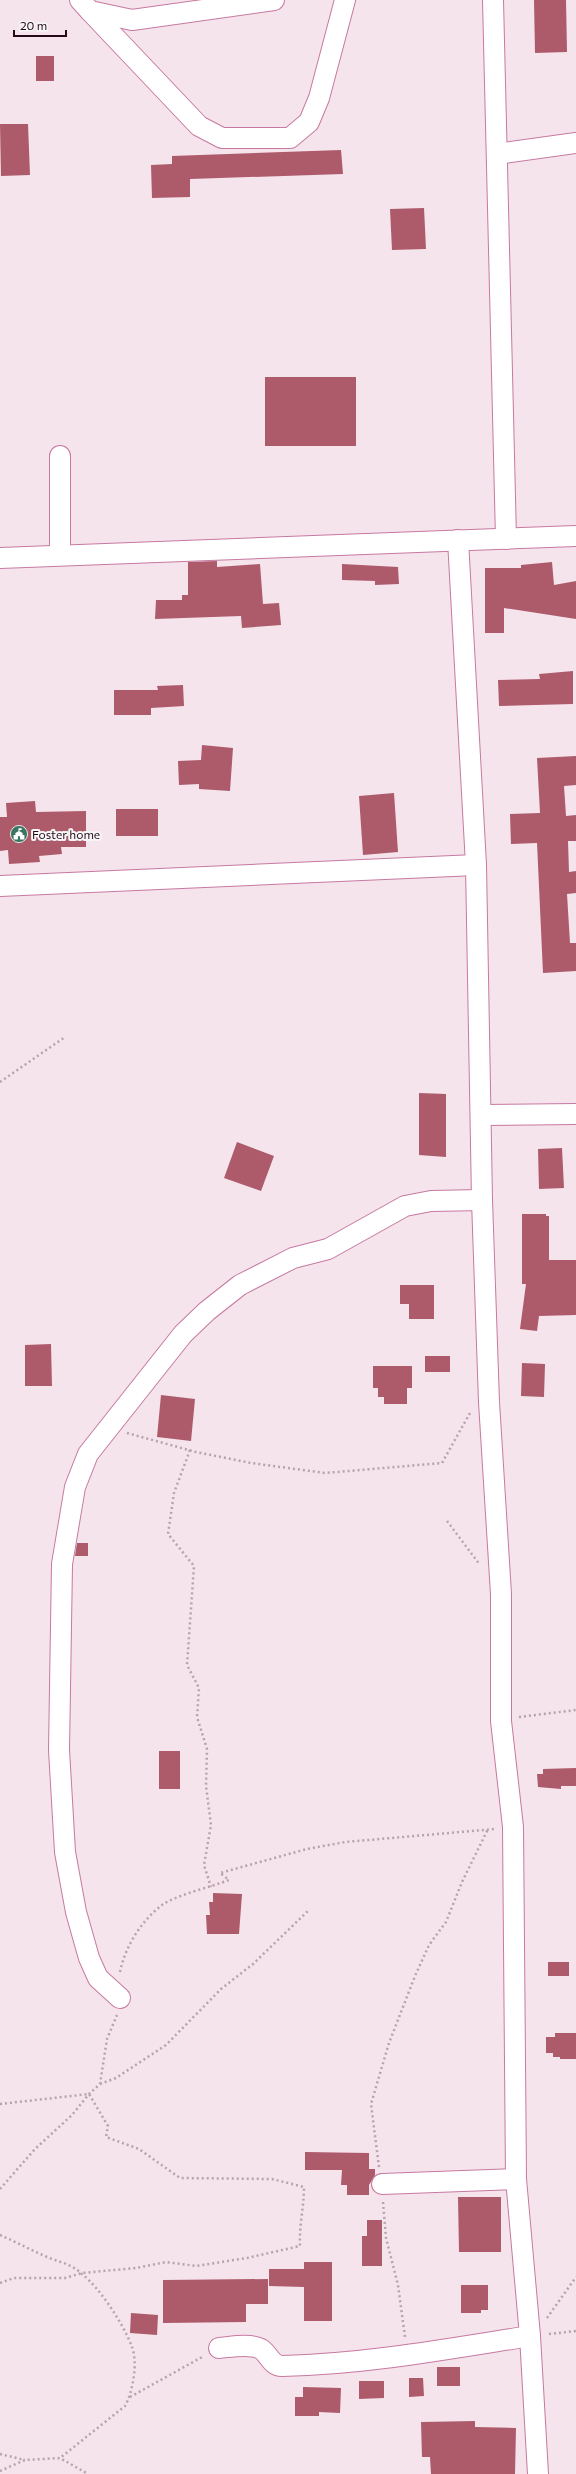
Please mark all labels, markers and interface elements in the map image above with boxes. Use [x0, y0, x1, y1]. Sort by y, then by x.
scale bar [14, 12, 66, 38]
text: 20 m [20, 18, 47, 32]
public building icon: Foster home [9, 824, 29, 844]
place label: Foster home [32, 827, 100, 841]

